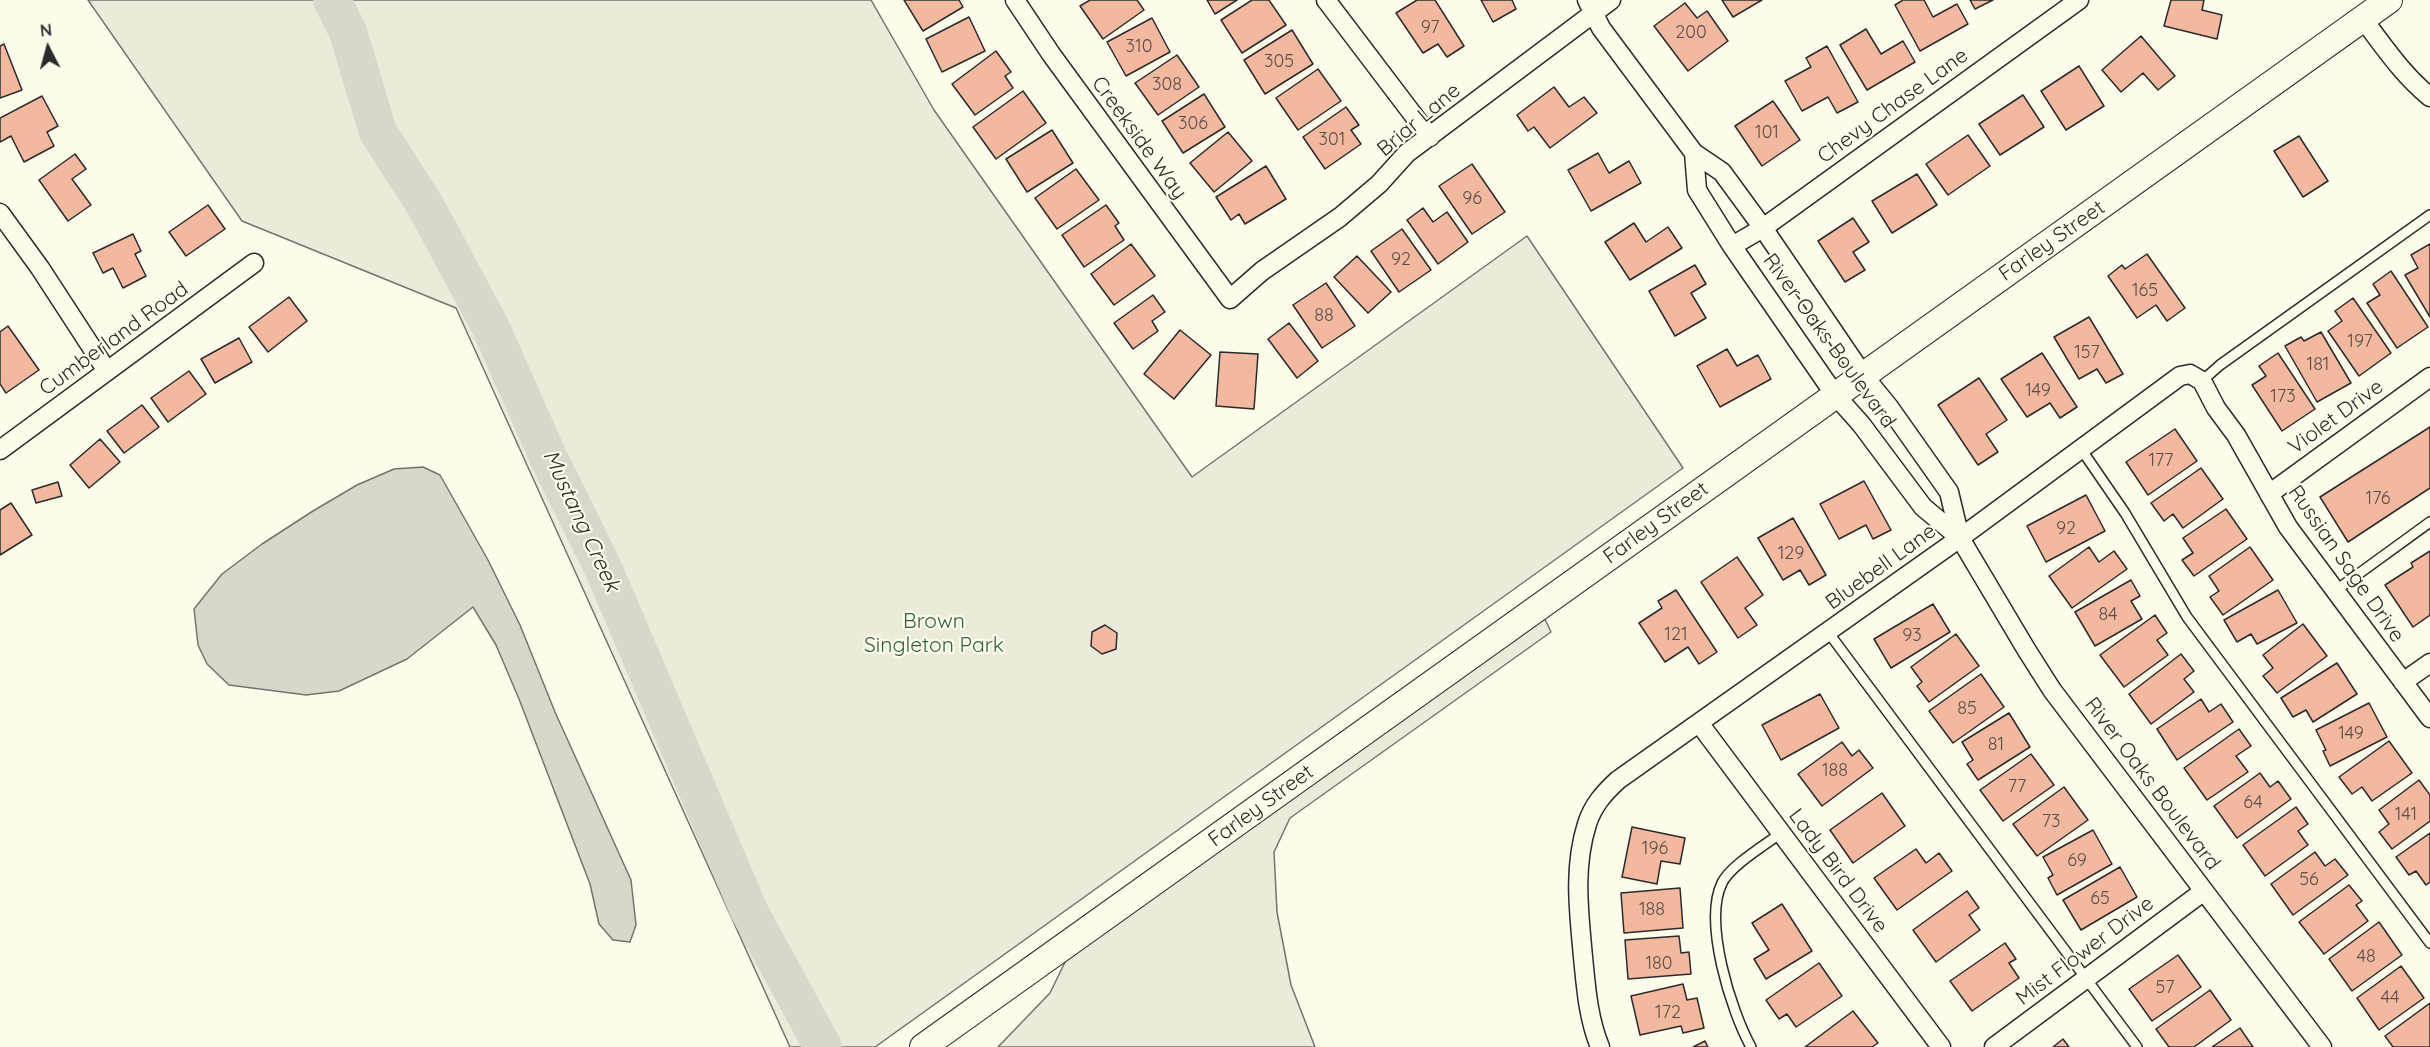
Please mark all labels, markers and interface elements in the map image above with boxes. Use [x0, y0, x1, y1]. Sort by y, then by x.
house number: 97 [1421, 17, 1439, 39]
north arrow [18, 18, 78, 78]
text: N [39, 20, 53, 41]
house number: 200 [1675, 22, 1707, 44]
house number: 310 [1126, 36, 1152, 58]
street label: Chevy Chase Lane [1813, 43, 1973, 169]
house number: 305 [1264, 51, 1294, 73]
street label: Creekside Way [1086, 72, 1192, 204]
house number: 308 [1152, 74, 1182, 96]
street label: Briar Lane [1372, 78, 1466, 162]
house number: 306 [1178, 113, 1208, 135]
house number: 101 [1755, 122, 1779, 144]
house number: 301 [1319, 129, 1345, 151]
house number: 96 [1462, 188, 1482, 210]
street label: Farley Street [1994, 195, 2110, 287]
house number: 92 [1391, 249, 1411, 271]
street label: River Oaks Boulevard [1757, 249, 1901, 433]
street label: Cumberland Road [35, 277, 193, 401]
house number: 165 [2132, 280, 2158, 302]
house number: 88 [1314, 305, 1334, 327]
house number: 197 [2347, 331, 2373, 353]
house number: 157 [2074, 342, 2100, 364]
house number: 181 [2306, 354, 2330, 376]
street label: Violet Drive [2284, 374, 2388, 460]
house number: 149 [2025, 380, 2051, 402]
house number: 173 [2270, 386, 2296, 408]
water label: Mustang Creek [537, 446, 625, 596]
house number: 177 [2148, 450, 2174, 472]
street label: Farley Street [1599, 476, 1713, 570]
street label: Russian Sage Drive [2282, 481, 2410, 647]
house number: 176 [2365, 488, 2391, 510]
house number: 92 [2056, 518, 2076, 540]
street label: Bluebell Lane [1821, 519, 1941, 615]
house number: 129 [1778, 543, 1804, 565]
house number: 84 [2098, 604, 2118, 626]
park label: Brown Singleton Park [864, 609, 1004, 659]
house number: 121 [1664, 624, 1688, 646]
house number: 93 [1902, 625, 1922, 647]
street label: River Oaks Boulevard [2079, 693, 2225, 875]
house number: 85 [1957, 698, 1977, 720]
house number: 149 [2338, 723, 2364, 745]
house number: 81 [1988, 734, 2004, 756]
street label: Farley Street [1204, 759, 1318, 853]
house number: 188 [1822, 760, 1848, 782]
house number: 77 [2008, 776, 2026, 798]
house number: 64 [2243, 792, 2263, 814]
street label: Lady Bird Drive [1783, 804, 1893, 938]
house number: 141 [2395, 804, 2417, 826]
house number: 73 [2042, 811, 2060, 833]
house number: 196 [1642, 838, 1668, 860]
house number: 69 [2067, 850, 2087, 872]
house number: 56 [2299, 869, 2319, 891]
house number: 65 [2090, 888, 2110, 910]
street label: Mist Flower Drive [2011, 891, 2159, 1011]
house number: 188 [1639, 899, 1665, 921]
house number: 48 [2356, 946, 2376, 968]
house number: 180 [1645, 953, 1673, 975]
house number: 57 [2155, 977, 2175, 999]
house number: 44 [2381, 987, 2399, 1009]
house number: 172 [1655, 1002, 1681, 1024]

